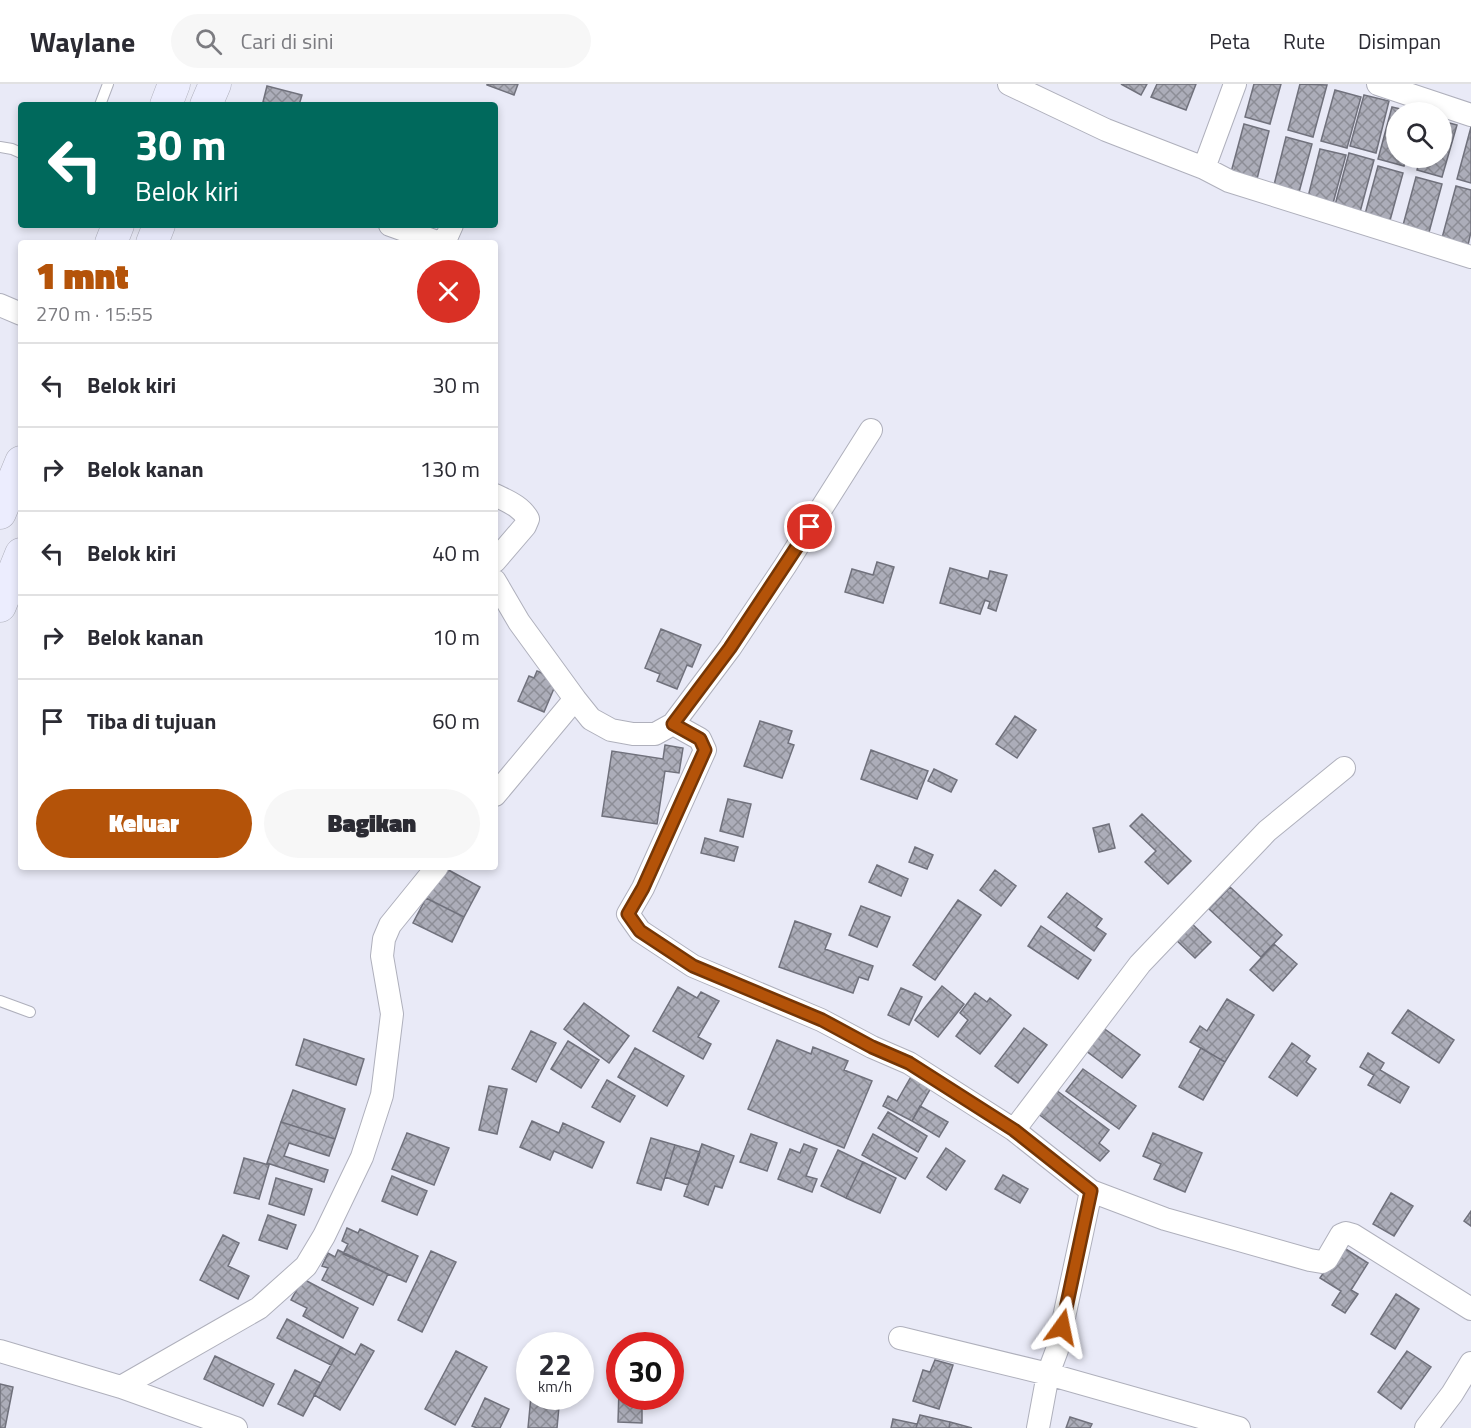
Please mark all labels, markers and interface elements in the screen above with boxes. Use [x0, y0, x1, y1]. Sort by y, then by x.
search box [171, 14, 591, 68]
text: Waylane [30, 20, 135, 63]
text: Cari di sini [240, 24, 334, 58]
icon: search [192, 25, 225, 58]
text: Peta [1209, 25, 1250, 57]
text: Rute [1283, 25, 1325, 57]
text: Disimpan [1358, 25, 1441, 57]
map controls [1386, 102, 1452, 168]
button: search [1386, 102, 1452, 168]
text: 30 m [135, 112, 227, 176]
icon: left [36, 126, 114, 204]
text: Belok kiri [135, 170, 239, 211]
text: 1 mnt [36, 248, 129, 303]
button: close [417, 260, 480, 323]
text: 270 m · 15:55 [36, 298, 153, 329]
text: Belok kiri [87, 368, 176, 402]
text: 30 m [432, 368, 480, 402]
icon: left [36, 369, 69, 402]
text: Belok kanan [87, 452, 204, 486]
text: 130 m [420, 452, 480, 486]
icon: right [36, 453, 69, 486]
pin [784, 501, 835, 552]
icon: arrive [793, 510, 826, 543]
text: Belok kiri [87, 536, 176, 570]
text: 40 m [432, 536, 480, 570]
icon: left [36, 537, 69, 570]
text: Belok kanan [87, 620, 204, 654]
text: 10 m [432, 620, 480, 654]
icon: right [36, 621, 69, 654]
text: Tiba di tujuan [87, 704, 216, 738]
text: 60 m [432, 704, 480, 738]
icon: arrive [36, 705, 69, 738]
button: Keluar [36, 789, 252, 858]
button: Bagikan [264, 789, 480, 858]
position arrow [1030, 1295, 1094, 1359]
speed limit sign: 30 [606, 1332, 684, 1410]
text: 22 [538, 1341, 572, 1387]
text: km/h [538, 1375, 572, 1398]

